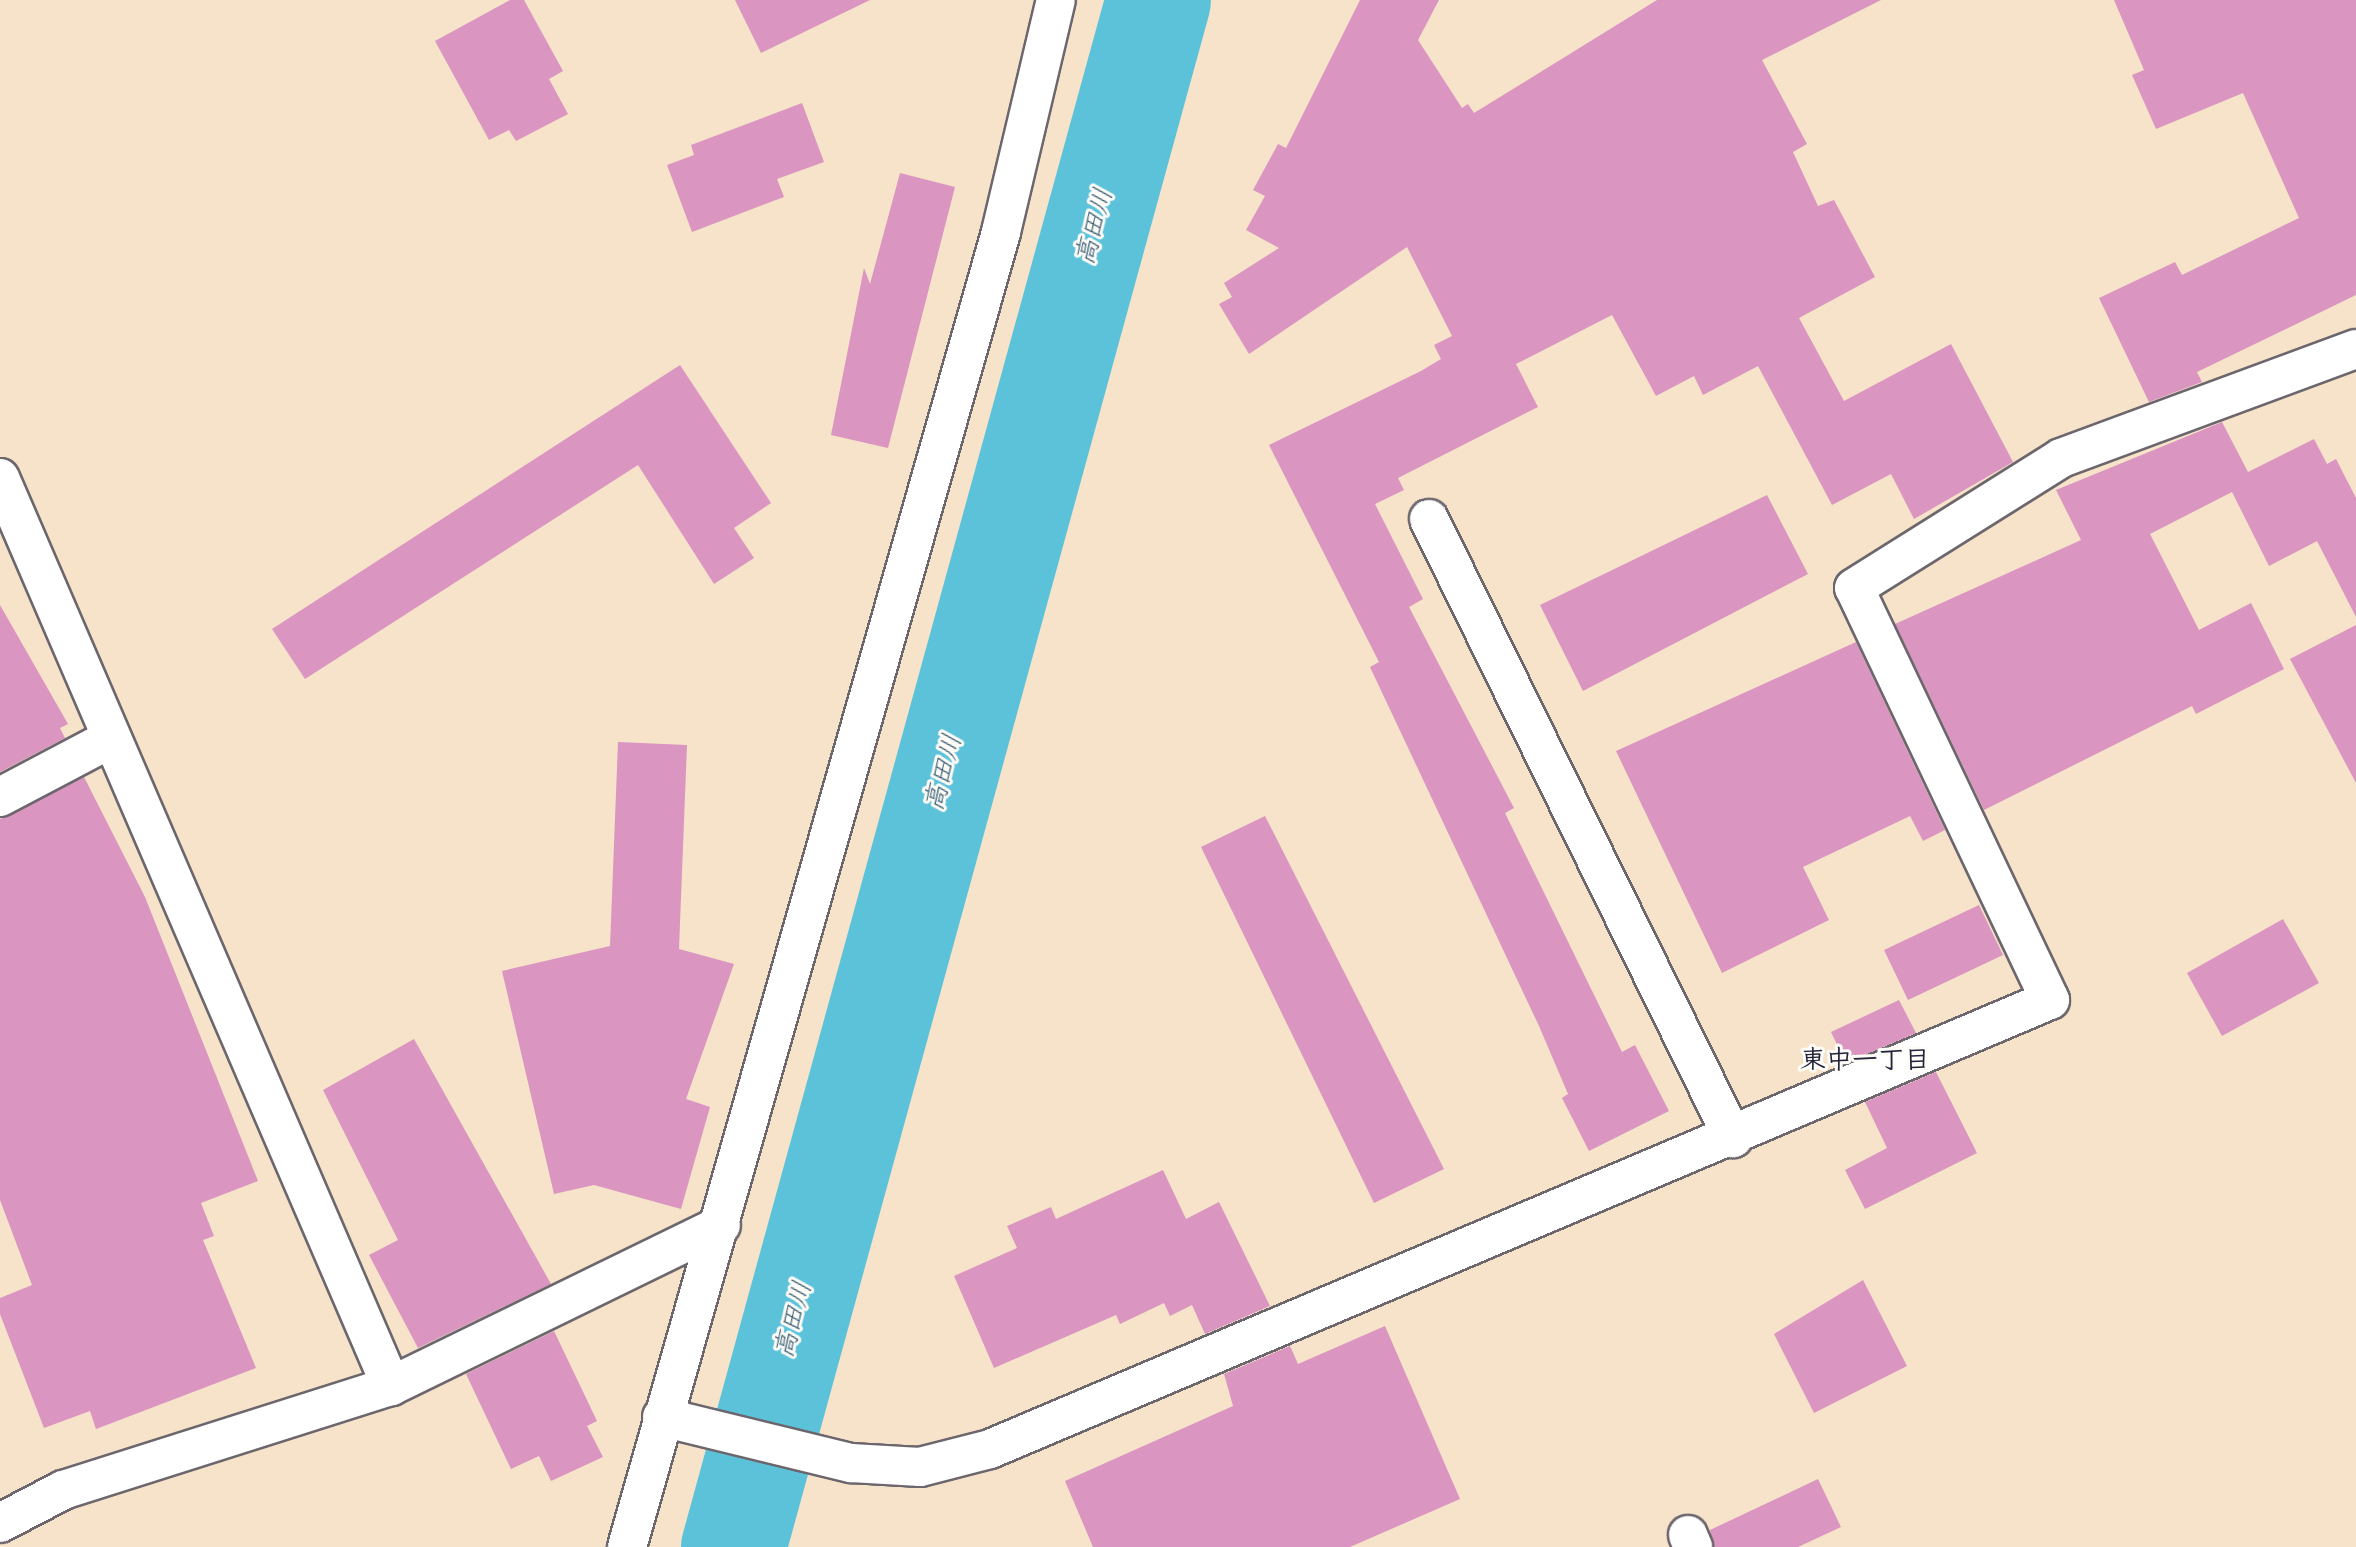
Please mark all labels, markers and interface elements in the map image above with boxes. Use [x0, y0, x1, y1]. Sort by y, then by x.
water label: 高田川 [1071, 185, 1121, 269]
water label: 高田川 [920, 731, 970, 815]
district label: 東中一丁目 [1800, 1046, 1930, 1078]
water label: 高田川 [770, 1278, 820, 1362]

